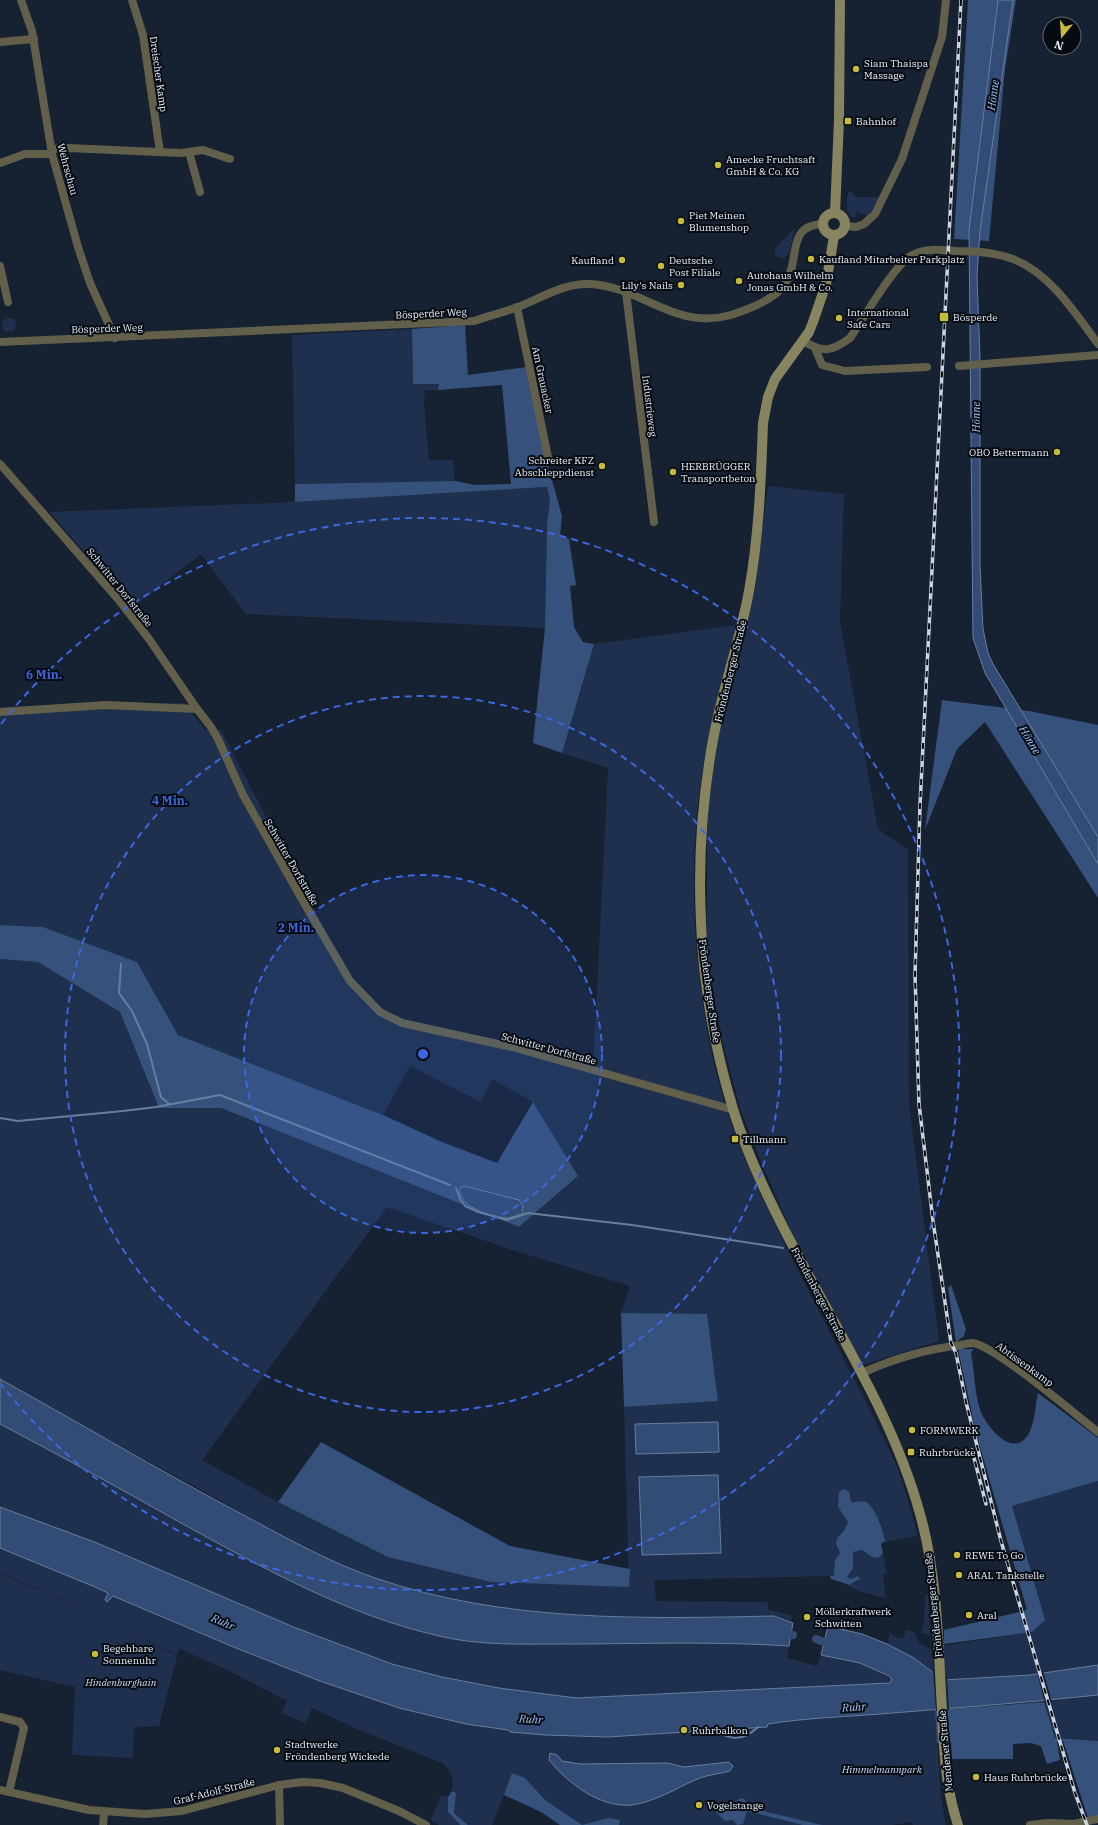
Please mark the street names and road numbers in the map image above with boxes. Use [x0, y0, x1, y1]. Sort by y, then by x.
street label: Dreischer Kamp [147, 35, 170, 113]
street label: Wehrschau [54, 142, 81, 196]
street label: Bösperder Weg [395, 305, 468, 322]
street label: Bösperder Weg [71, 321, 144, 336]
street label: Am Grauacker [529, 345, 556, 415]
street label: Industrieweg [639, 375, 660, 438]
street label: Schwitter Dorfstraße [84, 545, 155, 629]
street label: Fröndenberger Straße [712, 619, 749, 724]
street label: Schwitter Dorfstraße [261, 817, 322, 908]
street label: Fröndenberger Straße [696, 938, 723, 1044]
street label: Schwitter Dorfstraße [500, 1030, 598, 1067]
street label: Fröndenberger Straße [788, 1245, 849, 1344]
street label: Abtissenkamp [993, 1339, 1056, 1390]
street label: Fröndenberger Straße [922, 1552, 945, 1658]
street label: Mendener Straße [935, 1710, 956, 1792]
street label: Graf-Adolf-Straße [172, 1775, 256, 1808]

